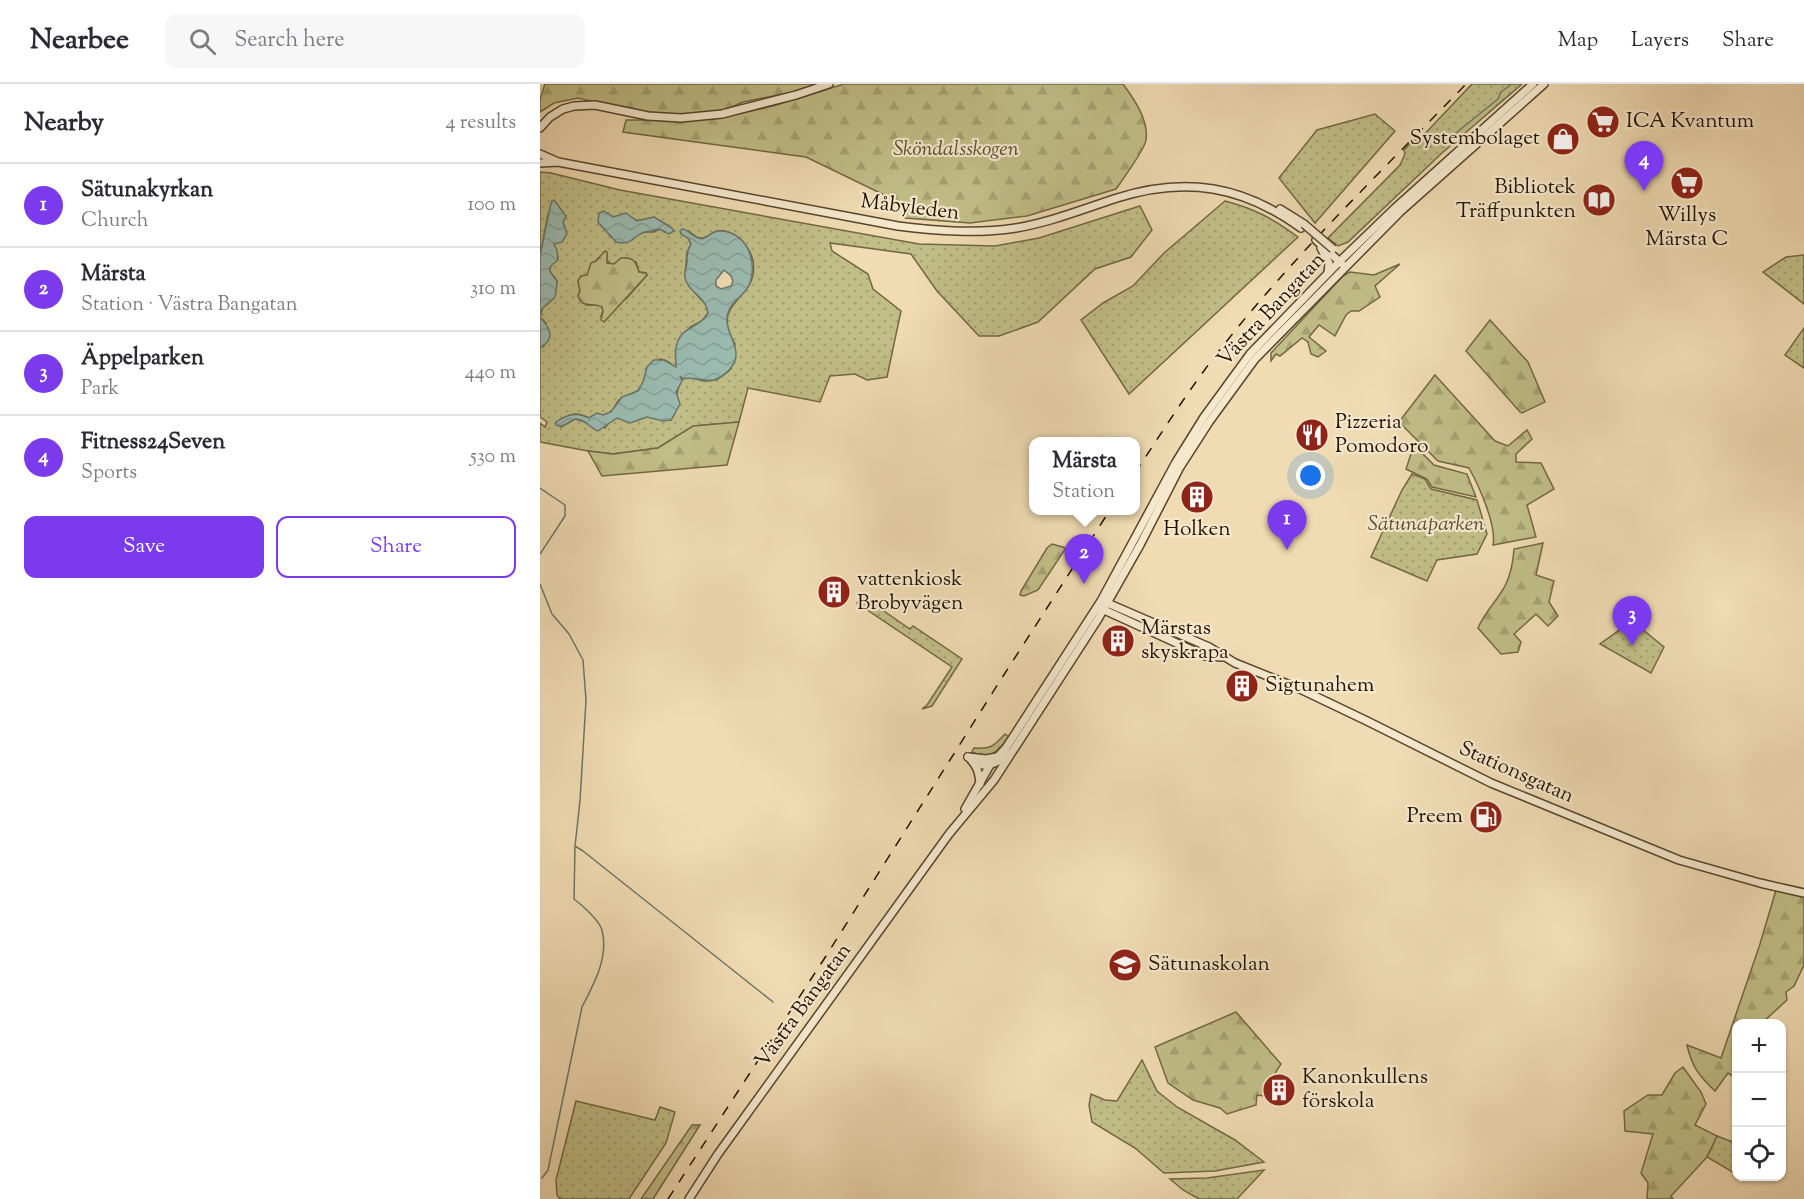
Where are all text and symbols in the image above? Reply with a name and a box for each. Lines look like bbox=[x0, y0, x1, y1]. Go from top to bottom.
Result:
search box bbox=[165, 14, 585, 68]
text: Nearbee bbox=[30, 21, 129, 61]
icon: search bbox=[186, 25, 219, 58]
text: Search here bbox=[234, 25, 345, 57]
text: Map bbox=[1558, 26, 1598, 56]
text: Layers bbox=[1631, 26, 1689, 56]
text: Share bbox=[1722, 26, 1774, 56]
supermarket icon: ICA Kvantum bbox=[1585, 104, 1621, 140]
text: Nearby bbox=[24, 105, 104, 142]
place label: ICA Kvantum bbox=[1626, 107, 1754, 137]
text: 4 results bbox=[445, 109, 516, 138]
shop icon: Systembolaget bbox=[1545, 121, 1581, 157]
place label: Systembolaget bbox=[1410, 124, 1540, 154]
park label: Sköndalsskogen bbox=[893, 135, 1019, 165]
pin: 4 bbox=[1624, 141, 1664, 191]
supermarket icon: Willys Märsta C bbox=[1669, 165, 1705, 201]
place label: Bibliotek Träffpunkten bbox=[1456, 173, 1577, 227]
text: Sätunakyrkan bbox=[81, 175, 213, 207]
library icon: Bibliotek Träffpunkten bbox=[1581, 182, 1617, 218]
street label: Måbyleden bbox=[859, 187, 961, 229]
text: 1 bbox=[40, 191, 47, 220]
text: 100 m bbox=[467, 191, 516, 220]
place label: Willys Märsta C bbox=[1645, 201, 1729, 255]
text: Church bbox=[81, 207, 148, 236]
street label: Västra Bangatan bbox=[1211, 246, 1333, 374]
text: Märsta bbox=[81, 259, 146, 291]
text: 2 bbox=[39, 275, 48, 304]
text: 310 m bbox=[470, 275, 516, 304]
text: Station · Västra Bangatan bbox=[81, 291, 297, 320]
text: Äppelparken bbox=[81, 343, 204, 375]
text: 3 bbox=[39, 359, 48, 388]
text: 440 m bbox=[465, 359, 516, 388]
text: Park bbox=[81, 375, 119, 404]
place label: Pizzeria Pomodoro bbox=[1335, 408, 1429, 462]
restaurant icon: Pizzeria Pomodoro bbox=[1294, 417, 1330, 453]
text: Fitness24Seven bbox=[81, 427, 225, 459]
popup bbox=[1029, 437, 1140, 515]
text: 4 bbox=[38, 443, 49, 472]
text: 530 m bbox=[470, 443, 516, 472]
text: Märsta bbox=[1052, 446, 1117, 478]
text: Sports bbox=[81, 459, 137, 488]
your location bbox=[1296, 461, 1325, 490]
text: Station bbox=[1052, 478, 1115, 507]
building icon: Holken bbox=[1179, 479, 1215, 515]
pin: 1 bbox=[1268, 500, 1306, 550]
park label: Sätunaparken bbox=[1368, 510, 1484, 540]
place label: Holken bbox=[1163, 515, 1231, 545]
button: Save bbox=[24, 516, 264, 578]
button: Share bbox=[276, 516, 516, 578]
pin: 2 bbox=[1064, 534, 1104, 584]
place label: vattenkiosk Brobyvägen bbox=[857, 565, 963, 619]
building icon: vattenkiosk Brobyvägen bbox=[816, 574, 852, 610]
pin: 3 bbox=[1612, 596, 1652, 646]
place label: Märstas skyskrapa bbox=[1141, 614, 1229, 668]
building icon: Märstas skyskrapa bbox=[1100, 623, 1136, 659]
building icon: Sigtunahem bbox=[1224, 668, 1260, 704]
place label: Sigtunahem bbox=[1265, 671, 1374, 701]
street label: Stationsgatan bbox=[1454, 734, 1578, 812]
fuel station icon: Preem bbox=[1468, 799, 1504, 835]
place label: Preem bbox=[1407, 802, 1463, 832]
street label: Västra Bangatan bbox=[749, 938, 859, 1074]
school or university icon: Sätunaskolan bbox=[1107, 947, 1143, 983]
place label: Sätunaskolan bbox=[1148, 950, 1270, 980]
map controls bbox=[1732, 1019, 1786, 1181]
button: + bbox=[1732, 1019, 1786, 1073]
place label: Kanonkullens förskola bbox=[1302, 1063, 1428, 1117]
building icon: Kanonkullens förskola bbox=[1261, 1072, 1297, 1108]
button: − bbox=[1732, 1073, 1786, 1127]
button: locate bbox=[1732, 1127, 1786, 1181]

